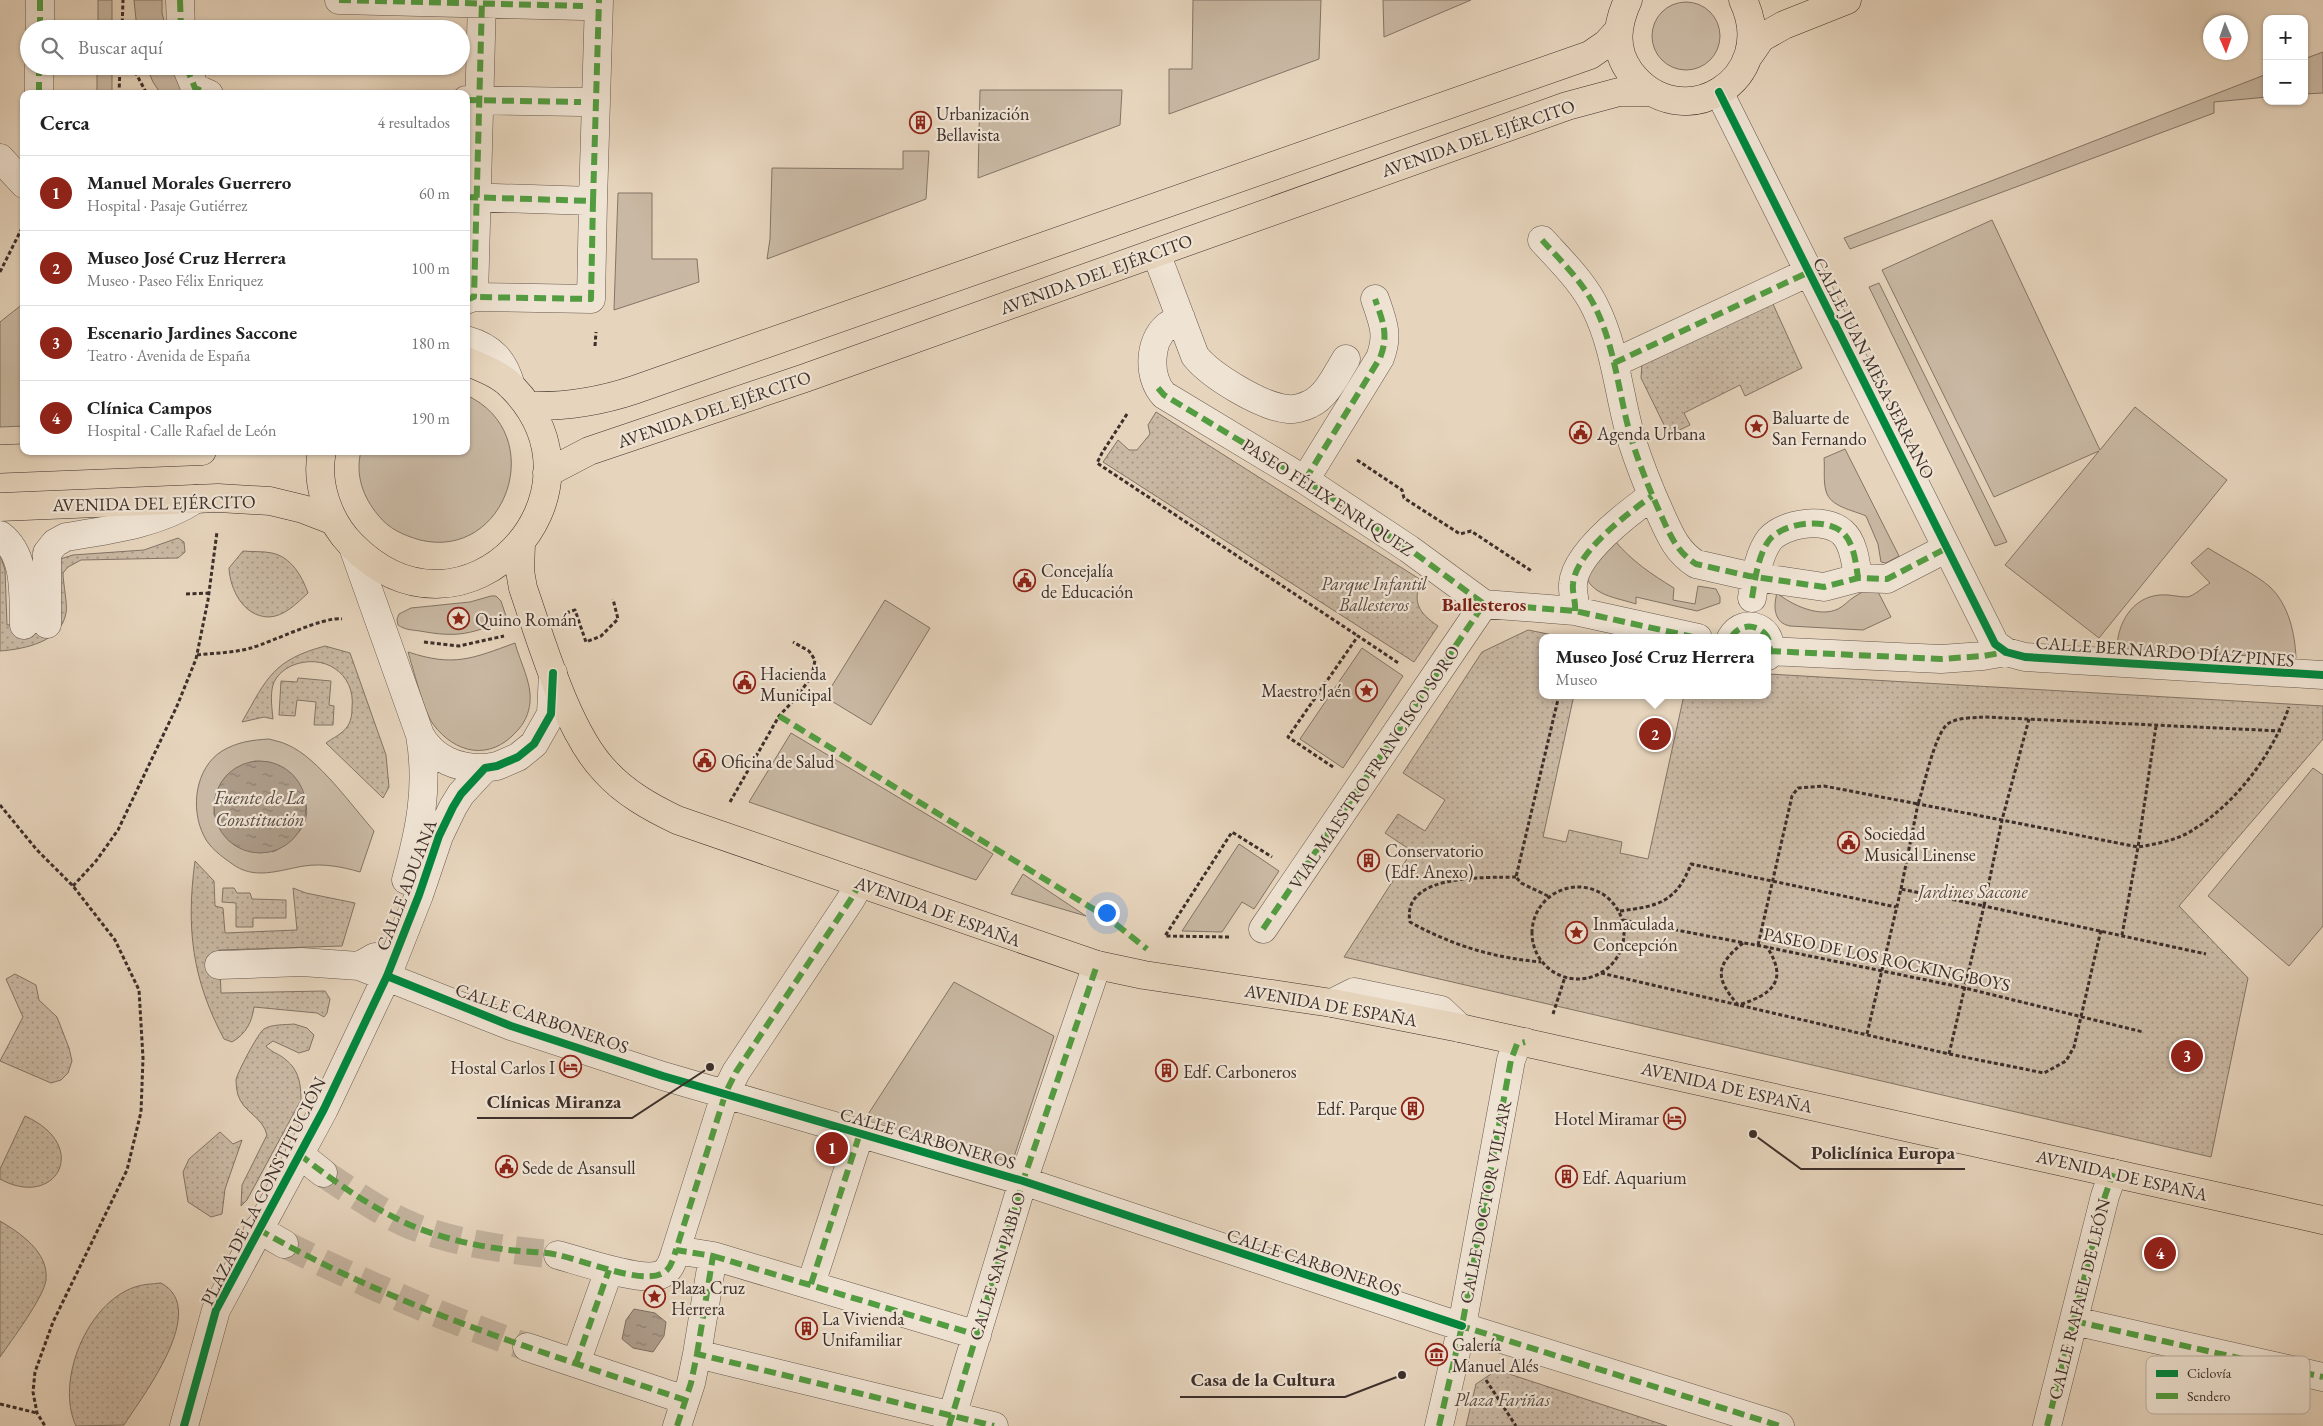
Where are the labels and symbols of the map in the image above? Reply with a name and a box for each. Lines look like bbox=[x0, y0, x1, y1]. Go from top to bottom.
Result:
north arrow bbox=[2203, 15, 2248, 60]
street label: AVENIDA DEL EJÉRCITO bbox=[1377, 94, 1578, 182]
place label: Urbanización Bellavista bbox=[936, 102, 1030, 146]
building icon: Urbanización Bellavista bbox=[908, 111, 932, 135]
street label: AVENIDA DEL EJÉRCITO bbox=[996, 228, 1195, 320]
street label: CALLE JUAN MESA SERRANO bbox=[1808, 253, 1940, 483]
street label: AVENIDA DEL EJÉRCITO bbox=[613, 365, 814, 453]
place label: Baluarte de San Fernando bbox=[1772, 406, 1867, 450]
place icon: Baluarte de San Fernando bbox=[1744, 415, 1768, 439]
public building icon: Agenda Urbana bbox=[1569, 421, 1593, 445]
place label: Agenda Urbana bbox=[1596, 422, 1707, 445]
street label: PASEO FÉLIX ENRIQUEZ bbox=[1238, 433, 1418, 561]
street label: AVENIDA DEL EJÉRCITO bbox=[51, 490, 256, 516]
place label: Concejalía de Educación bbox=[1041, 559, 1134, 603]
public building icon: Concejalía de Educación bbox=[1013, 568, 1037, 592]
park label: Parque Infantil Ballesteros bbox=[1321, 572, 1428, 616]
district label: Ballesteros bbox=[1442, 592, 1526, 617]
place icon: Quino Román bbox=[447, 607, 471, 631]
place label: Quino Román bbox=[475, 608, 578, 631]
street label: CALLE BERNARDO DÍAZ PINES bbox=[2035, 630, 2295, 672]
street label: VIAL MAESTRO FRANCISCO SORO bbox=[1283, 640, 1465, 894]
place label: Hacienda Municipal bbox=[760, 662, 832, 706]
public building icon: Hacienda Municipal bbox=[732, 671, 756, 695]
place icon: Maestro Jaén bbox=[1355, 678, 1379, 702]
place label: Maestro Jaén bbox=[1261, 679, 1351, 702]
pin: 2 bbox=[1639, 715, 1671, 753]
public building icon: Oficina de Salud bbox=[693, 749, 717, 773]
place label: Oficina de Salud bbox=[721, 750, 835, 773]
water label: Fuente de La Constitución bbox=[213, 785, 306, 832]
street label: CALLE ADUANA bbox=[370, 816, 442, 954]
place label: Sociedad Musical Linense bbox=[1864, 822, 1976, 866]
public building icon: Sociedad Musical Linense bbox=[1836, 831, 1860, 855]
place label: Conservatorio (Edf. Anexo) bbox=[1385, 839, 1484, 883]
building icon: Conservatorio (Edf. Anexo) bbox=[1357, 848, 1381, 872]
street label: AVENIDA DE ESPAÑA bbox=[851, 870, 1025, 952]
park label: Jardines Saccone bbox=[1914, 880, 2029, 903]
your location bbox=[1094, 900, 1120, 926]
place label: Inmaculada Concepción bbox=[1593, 912, 1678, 956]
place icon: Inmaculada Concepción bbox=[1565, 921, 1589, 945]
street label: PASEO DE LOS ROCKING BOYS bbox=[1762, 922, 2012, 996]
street label: CALLE CARBONEROS bbox=[452, 978, 632, 1058]
street label: AVENIDA DE ESPAÑA bbox=[1242, 978, 1420, 1032]
pin: 3 bbox=[2171, 1037, 2203, 1075]
hotel icon: Hostal Carlos I bbox=[559, 1055, 583, 1079]
place label: Hostal Carlos I bbox=[450, 1056, 555, 1079]
street label: AVENIDA DE ESPAÑA bbox=[1638, 1056, 1815, 1118]
building icon: Edf. Carboneros bbox=[1155, 1059, 1179, 1083]
place label: Edf. Carboneros bbox=[1183, 1060, 1297, 1083]
street label: PLAZA DE LA CONSTITUCIÓN bbox=[195, 1072, 331, 1309]
callout: Clínicas Miranza bbox=[477, 1084, 632, 1118]
text: Clínicas Miranza bbox=[487, 1089, 622, 1114]
building icon: Edf. Parque bbox=[1401, 1096, 1425, 1120]
place label: Edf. Parque bbox=[1317, 1097, 1397, 1120]
street label: CALLE DOCTOR VILLAR bbox=[1454, 1098, 1516, 1306]
street label: CALLE CARBONEROS bbox=[837, 1102, 1019, 1174]
hotel icon: Hotel Miramar bbox=[1663, 1106, 1687, 1130]
place label: Hotel Miramar bbox=[1554, 1107, 1659, 1130]
pin: 1 bbox=[816, 1129, 848, 1167]
callout: Policlínica Europa bbox=[1801, 1135, 1965, 1169]
text: Policlínica Europa bbox=[1811, 1140, 1956, 1165]
street label: AVENIDA DE ESPAÑA bbox=[2033, 1144, 2210, 1206]
public building icon: Sede de Asansull bbox=[494, 1155, 518, 1179]
place label: Sede de Asansull bbox=[522, 1156, 636, 1179]
building icon: Edf. Aquarium bbox=[1554, 1165, 1578, 1189]
place label: Edf. Aquarium bbox=[1582, 1166, 1687, 1189]
street label: CALLE SAN PABLO bbox=[963, 1189, 1031, 1343]
street label: CALLE RAFAEL DE LEÓN bbox=[2043, 1195, 2115, 1402]
street label: CALLE CARBONEROS bbox=[1224, 1223, 1404, 1301]
pin: 4 bbox=[2144, 1234, 2176, 1272]
place label: Plaza Cruz Herrera bbox=[671, 1276, 745, 1320]
place icon: Plaza Cruz Herrera bbox=[643, 1285, 667, 1309]
place label: La Vivienda Unifamiliar bbox=[822, 1307, 905, 1351]
building icon: La Vivienda Unifamiliar bbox=[794, 1316, 818, 1340]
place label: Galería Manuel Alés bbox=[1452, 1333, 1539, 1377]
museum icon: Galería Manuel Alés bbox=[1424, 1342, 1448, 1366]
legend bbox=[2146, 1356, 2310, 1414]
callout: Casa de la Cultura bbox=[1180, 1363, 1345, 1397]
text: Ciclovía bbox=[2187, 1364, 2232, 1382]
text: Casa de la Cultura bbox=[1191, 1367, 1336, 1392]
text: Sendero bbox=[2187, 1387, 2231, 1405]
park label: Plaza Fariñas bbox=[1454, 1388, 1551, 1411]

